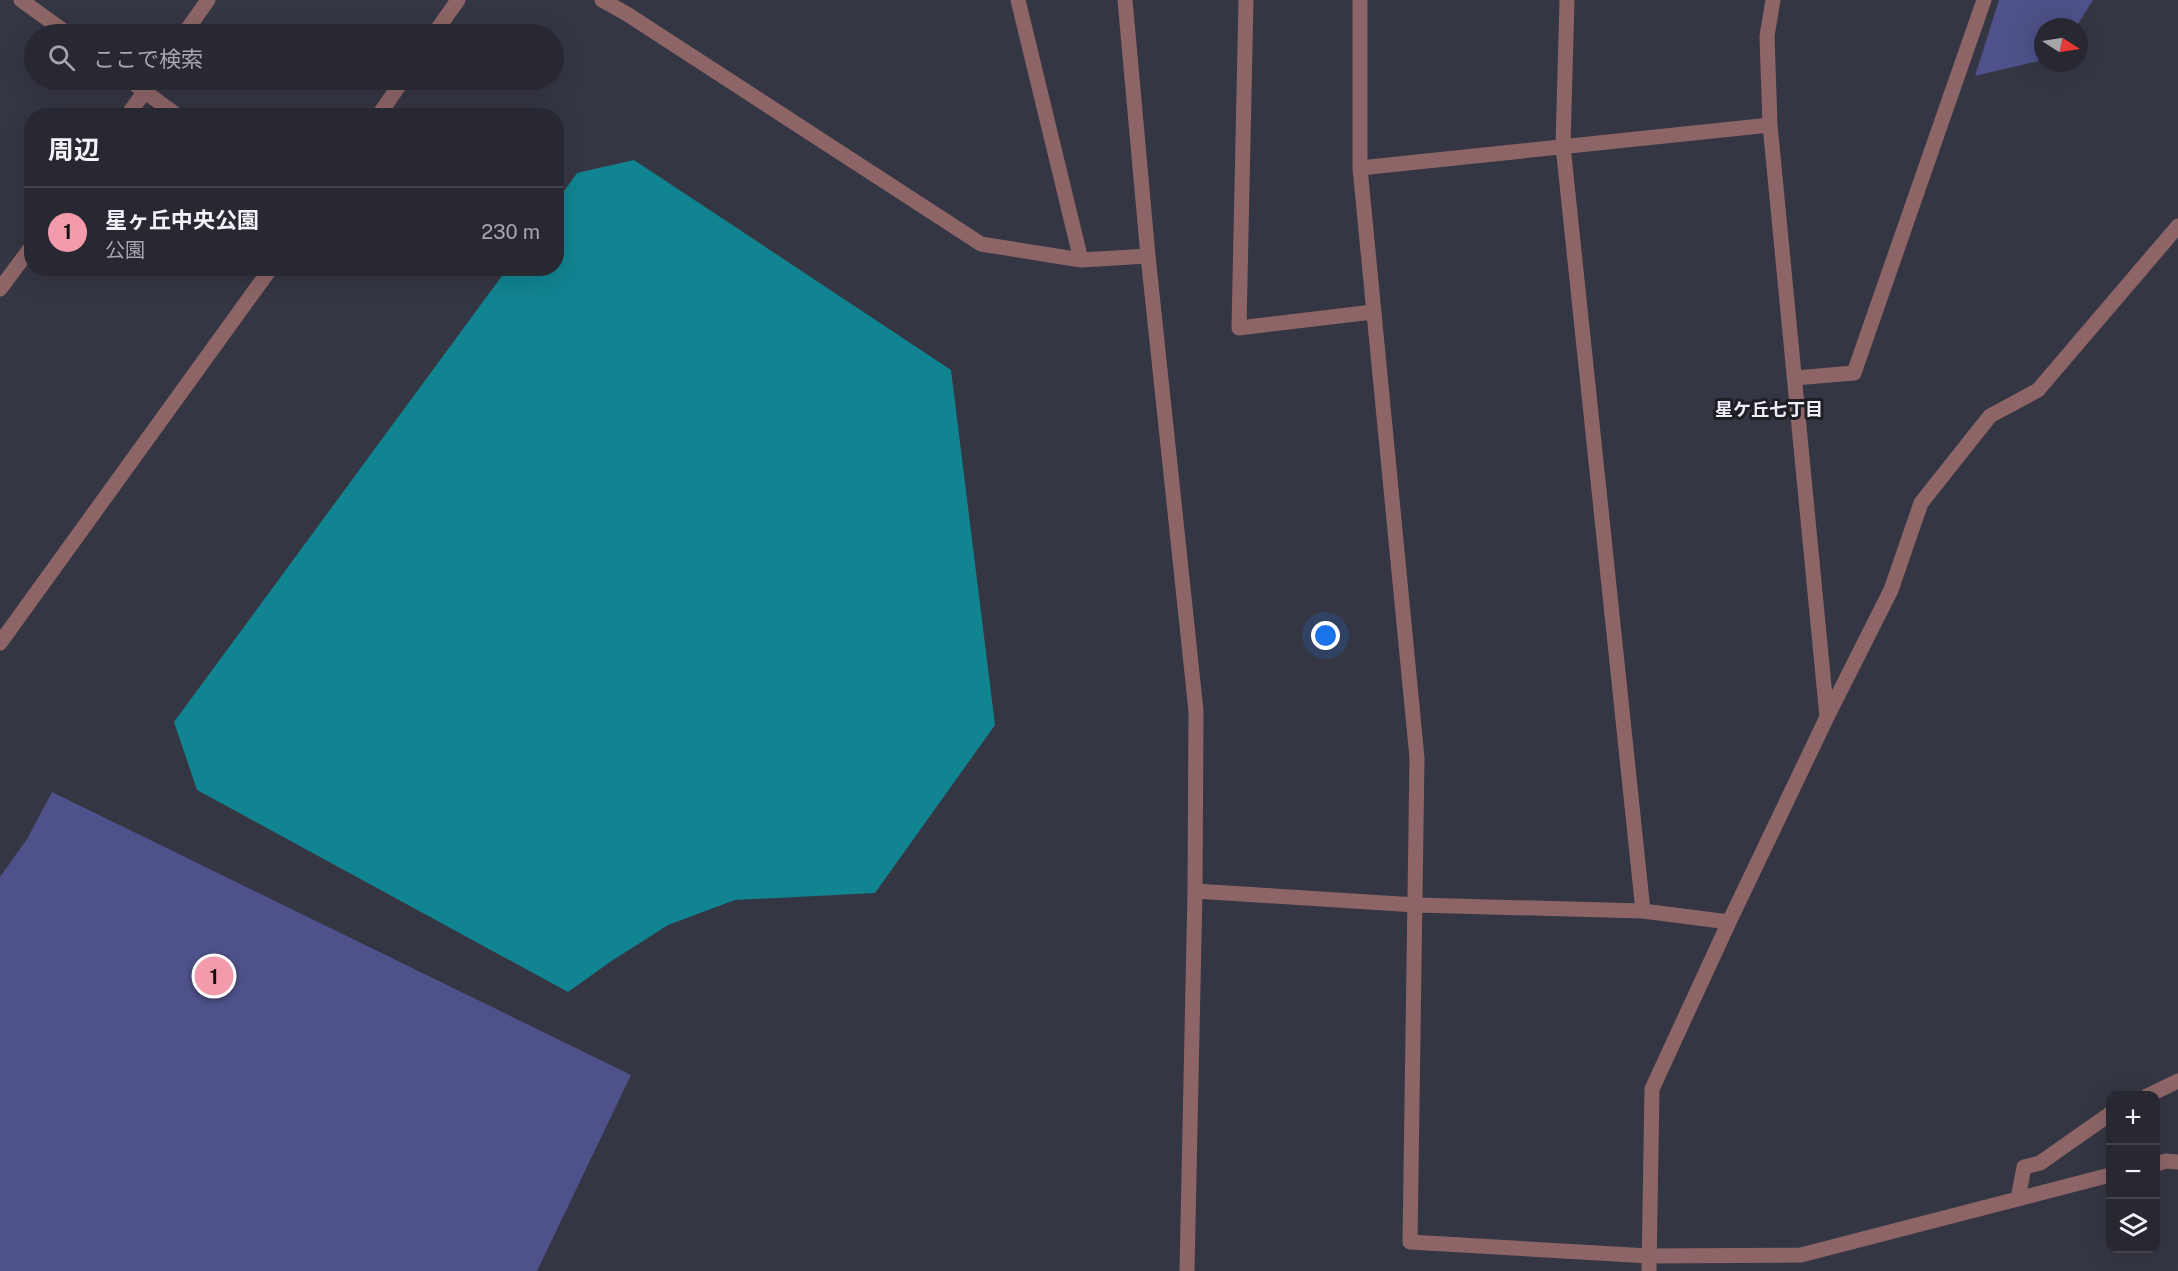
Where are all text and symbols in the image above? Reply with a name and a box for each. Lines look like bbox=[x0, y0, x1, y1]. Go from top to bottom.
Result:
north arrow bbox=[2034, 18, 2088, 72]
search box bbox=[24, 24, 564, 90]
icon: search bbox=[45, 41, 78, 74]
text: ここで検索 bbox=[93, 46, 203, 72]
text: 周辺 bbox=[48, 134, 100, 165]
text: 星ヶ丘中央公園 bbox=[105, 207, 259, 233]
text: 1 bbox=[63, 220, 72, 244]
text: 230 m bbox=[481, 220, 540, 244]
text: 公園 bbox=[105, 238, 145, 262]
district label: 星ケ丘七丁目 bbox=[1715, 399, 1823, 420]
your location bbox=[1311, 621, 1340, 650]
pin: 1 bbox=[194, 954, 234, 998]
map controls bbox=[2106, 1091, 2160, 1253]
button: + bbox=[2106, 1091, 2160, 1145]
button: − bbox=[2106, 1145, 2160, 1199]
button: layers bbox=[2106, 1199, 2160, 1253]

